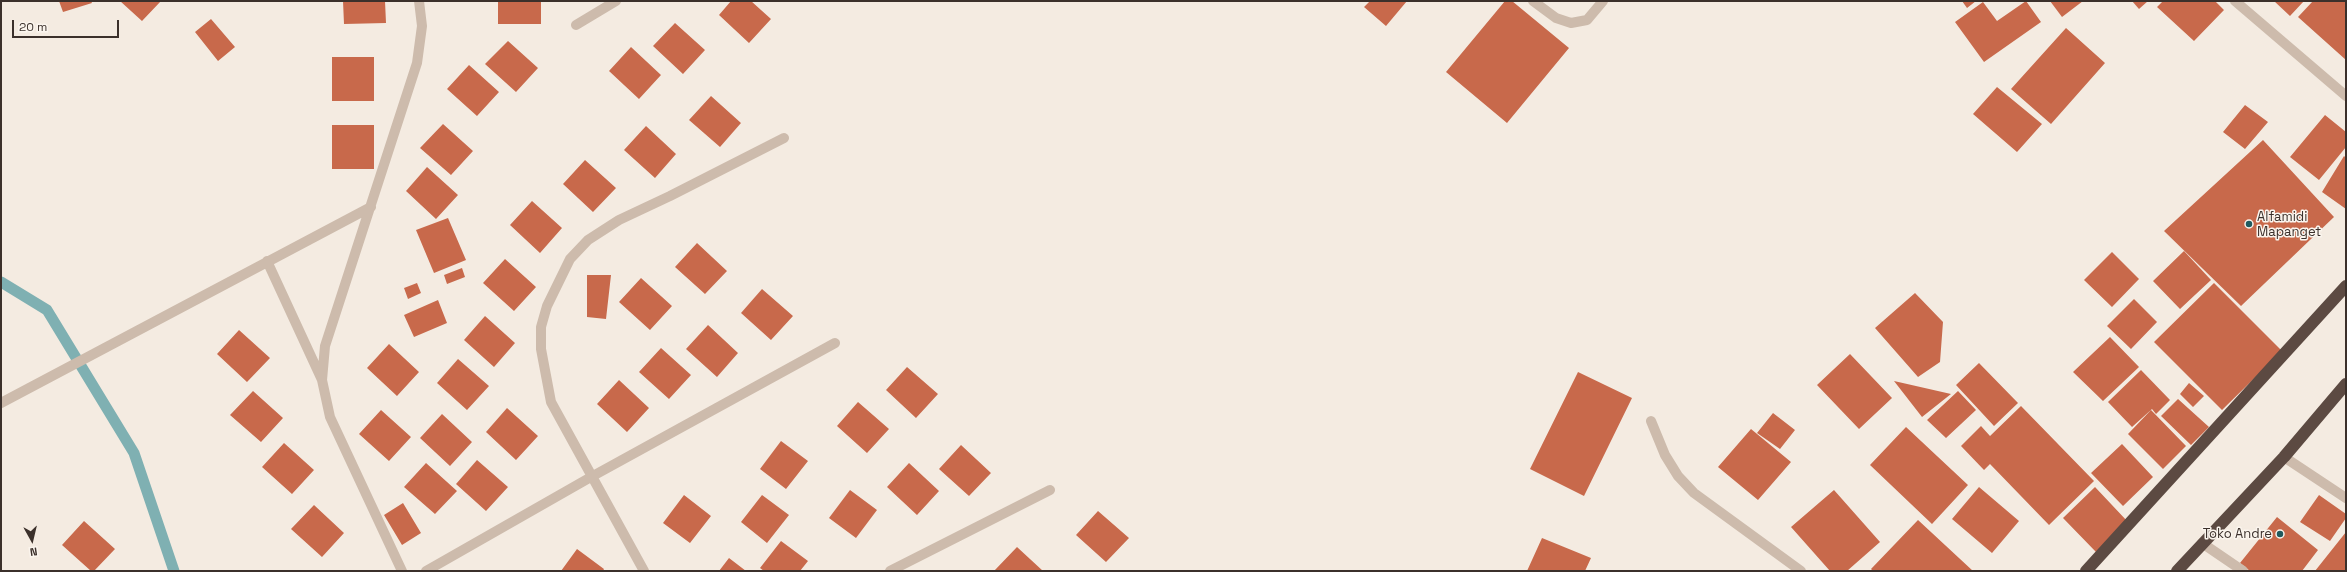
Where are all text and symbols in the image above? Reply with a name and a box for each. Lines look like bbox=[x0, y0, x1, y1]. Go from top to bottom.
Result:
scale bar bbox=[14, 12, 121, 38]
text: 20 m bbox=[19, 19, 47, 35]
place label: Alfamidi Mapanget bbox=[2257, 209, 2321, 240]
marker: Alfamidi Mapanget bbox=[2244, 219, 2254, 229]
north arrow bbox=[12, 520, 52, 560]
place label: Toko Andre bbox=[2203, 526, 2272, 542]
marker: Toko Andre bbox=[2275, 529, 2285, 539]
text: N bbox=[29, 544, 38, 559]

